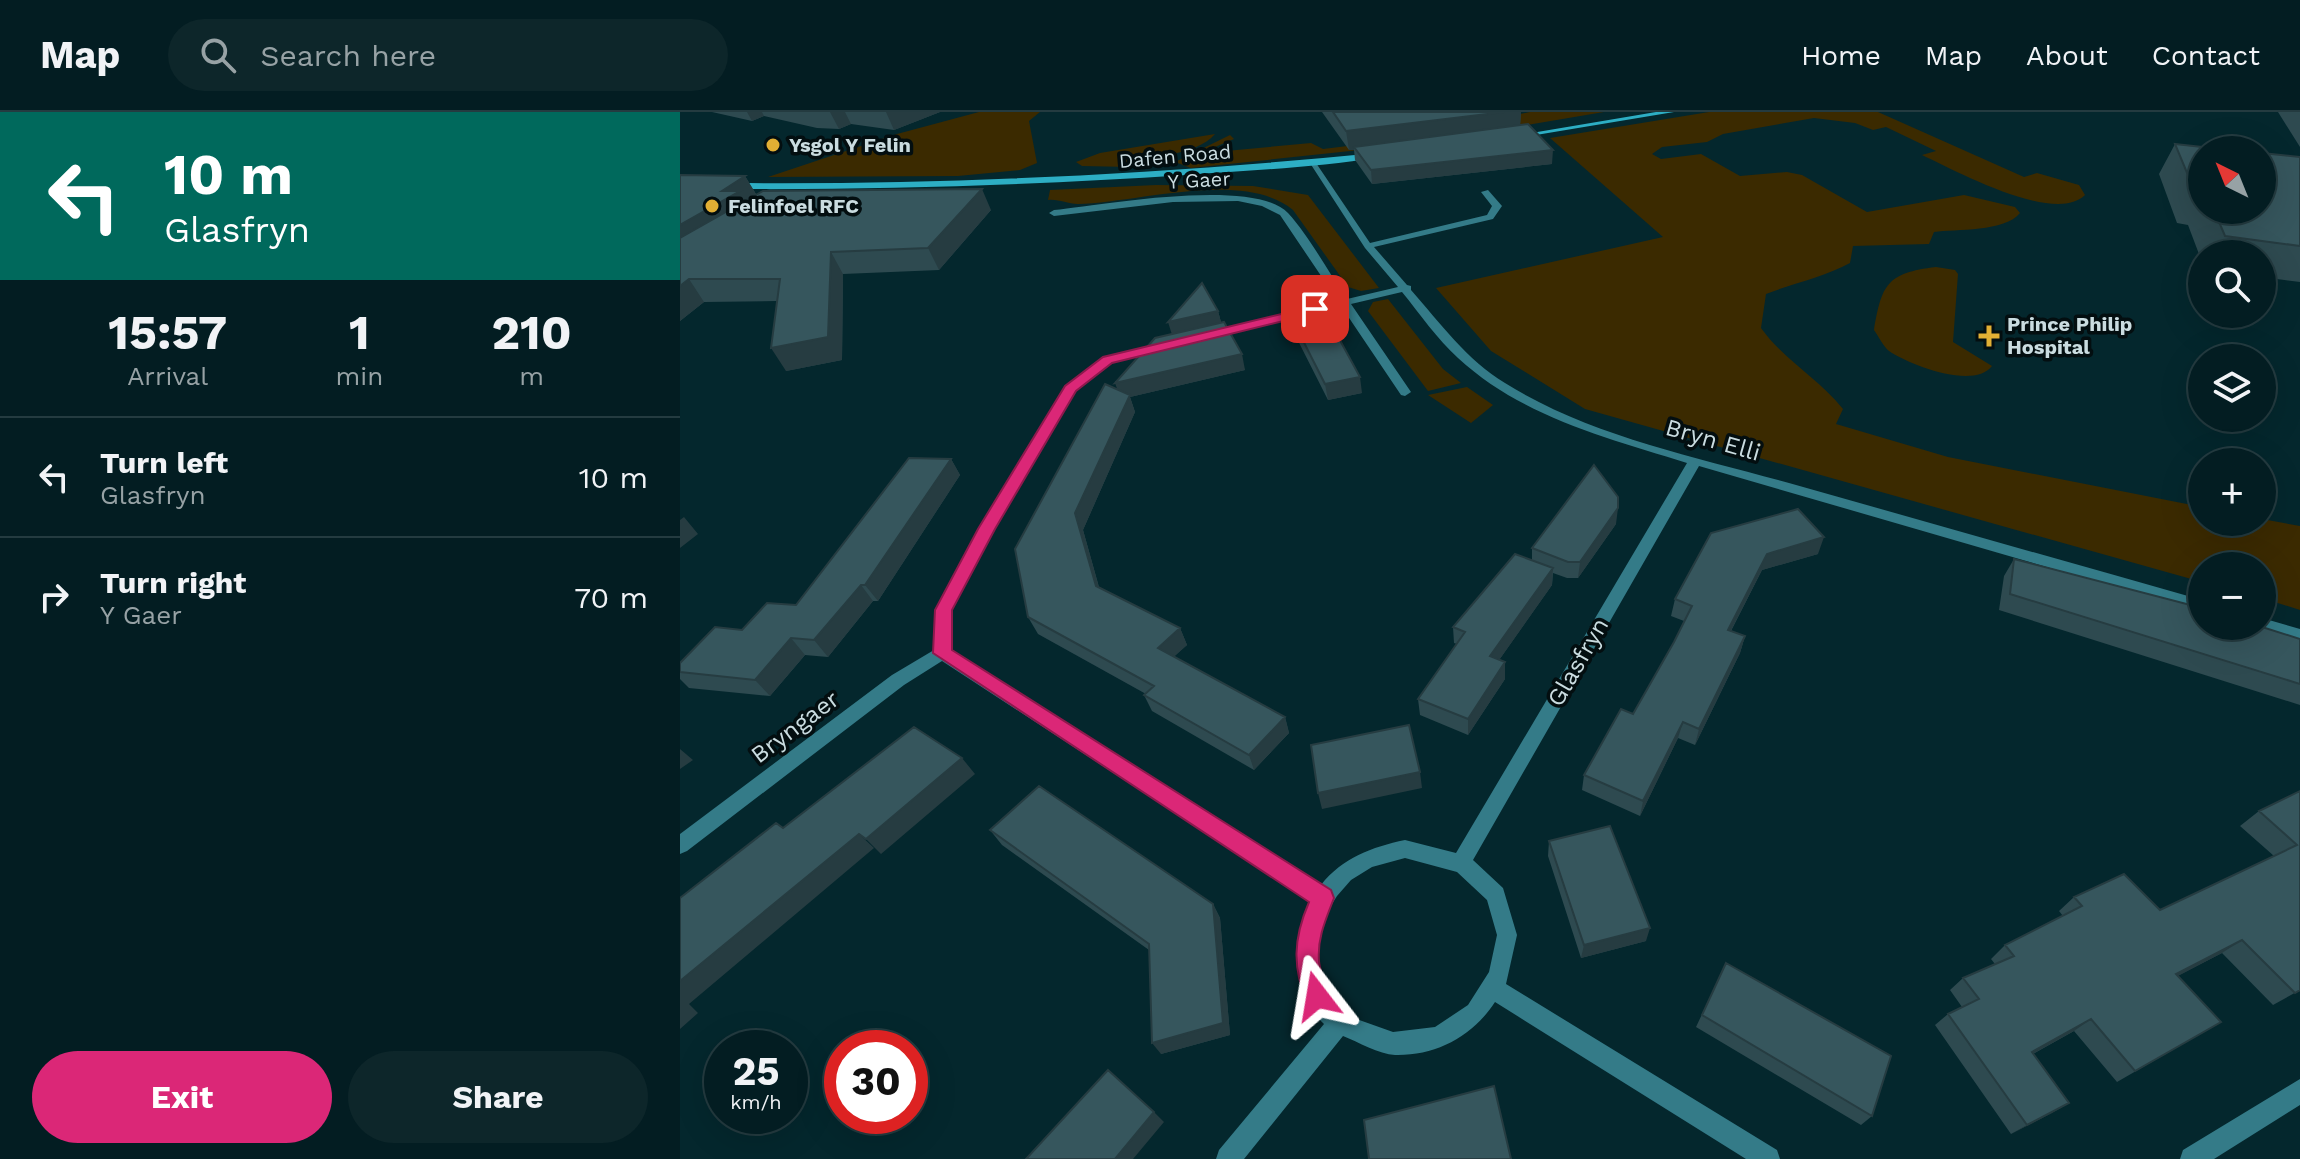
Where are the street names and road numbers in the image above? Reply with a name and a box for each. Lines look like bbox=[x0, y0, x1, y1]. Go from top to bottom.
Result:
street label: Dafen Road bbox=[1118, 139, 1232, 173]
street label: Y Gaer bbox=[1167, 166, 1231, 194]
street label: Bryn Elli bbox=[1662, 413, 1764, 467]
street label: Glasfryn bbox=[1542, 613, 1614, 711]
street label: Bryngaer bbox=[746, 685, 845, 769]

